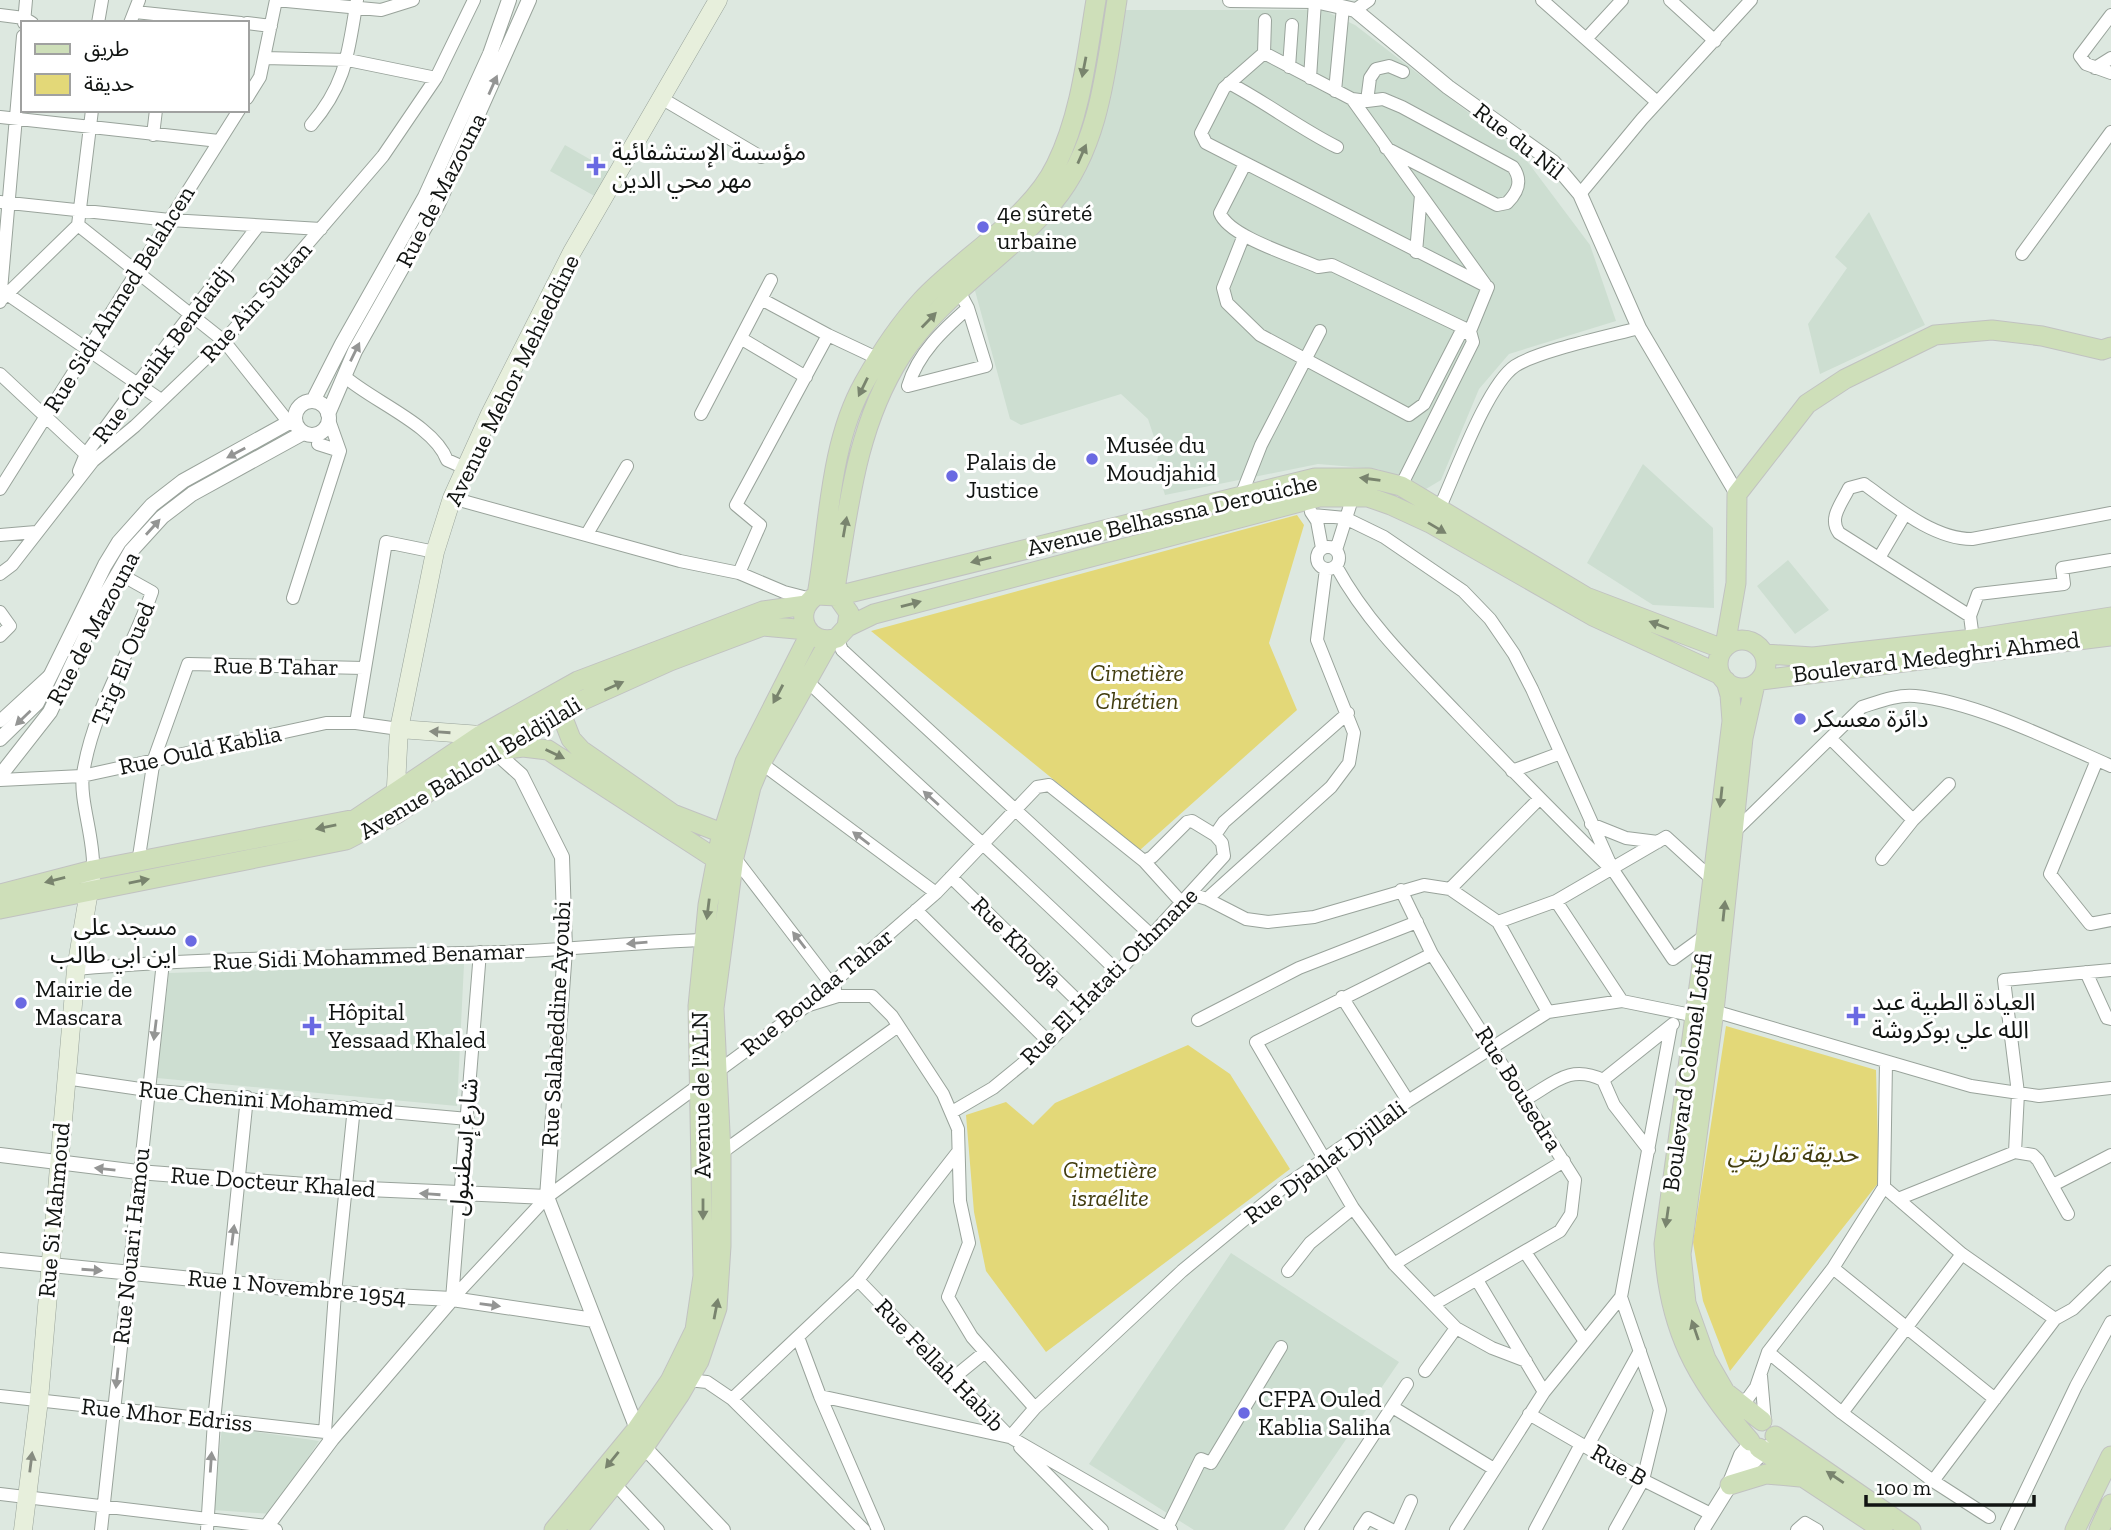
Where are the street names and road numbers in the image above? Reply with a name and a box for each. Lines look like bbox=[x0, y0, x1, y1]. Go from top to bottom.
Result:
street label: Rue du Nil bbox=[1468, 96, 1571, 185]
street label: Rue de Mazouna bbox=[389, 107, 492, 272]
street label: Rue Sidi Ahmed Belahcen bbox=[37, 180, 200, 418]
street label: Rue Ain Sultan bbox=[194, 235, 318, 368]
street label: Avenue Mehor Mehieddine bbox=[438, 250, 585, 510]
street label: Rue Cheihk Bendaidj bbox=[86, 261, 237, 449]
street label: Avenue Belhassna Derouiche bbox=[1024, 467, 1320, 562]
street label: Rue de Mazouna bbox=[40, 546, 145, 709]
street label: Trig El Oued bbox=[85, 598, 161, 730]
street label: Boulevard Medeghri Ahmed bbox=[1791, 625, 2081, 688]
street label: Rue B Tahar bbox=[213, 650, 339, 681]
street label: Avenue Bahloul Beldjilali bbox=[353, 690, 586, 845]
street label: Rue Ould Kablia bbox=[116, 718, 284, 781]
street label: Rue El Hatati Othmane bbox=[1014, 881, 1203, 1070]
street label: Rue Khodja bbox=[966, 890, 1069, 994]
street label: Rue Salaheddine Ayoubi bbox=[535, 900, 576, 1148]
street label: Rue Boudaa Tahar bbox=[735, 921, 899, 1062]
street label: Rue Sidi Mohammed Benamar bbox=[212, 936, 526, 975]
street label: Boulevard Colonel Lotfi bbox=[1655, 950, 1718, 1193]
street label: Avenue de l'ALN bbox=[685, 1011, 716, 1179]
street label: Rue Bousedra bbox=[1470, 1021, 1570, 1157]
street label: Rue Chenini Mohammed bbox=[138, 1074, 395, 1125]
street label: شارع إسطنبول bbox=[443, 1077, 487, 1217]
street label: Rue Djahlat Djillali bbox=[1238, 1093, 1411, 1230]
street label: Rue Si Mahmoud bbox=[31, 1121, 76, 1299]
street label: Rue Nouari Hamou bbox=[106, 1146, 155, 1346]
street label: Rue Docteur Khaled bbox=[170, 1160, 376, 1203]
street label: Rue 1 Novembre 1954 bbox=[186, 1262, 408, 1311]
street label: Rue Fellah Habib bbox=[869, 1292, 1011, 1437]
street label: Rue Mhor Edriss bbox=[80, 1391, 254, 1438]
street label: Rue B bbox=[1586, 1437, 1652, 1492]

